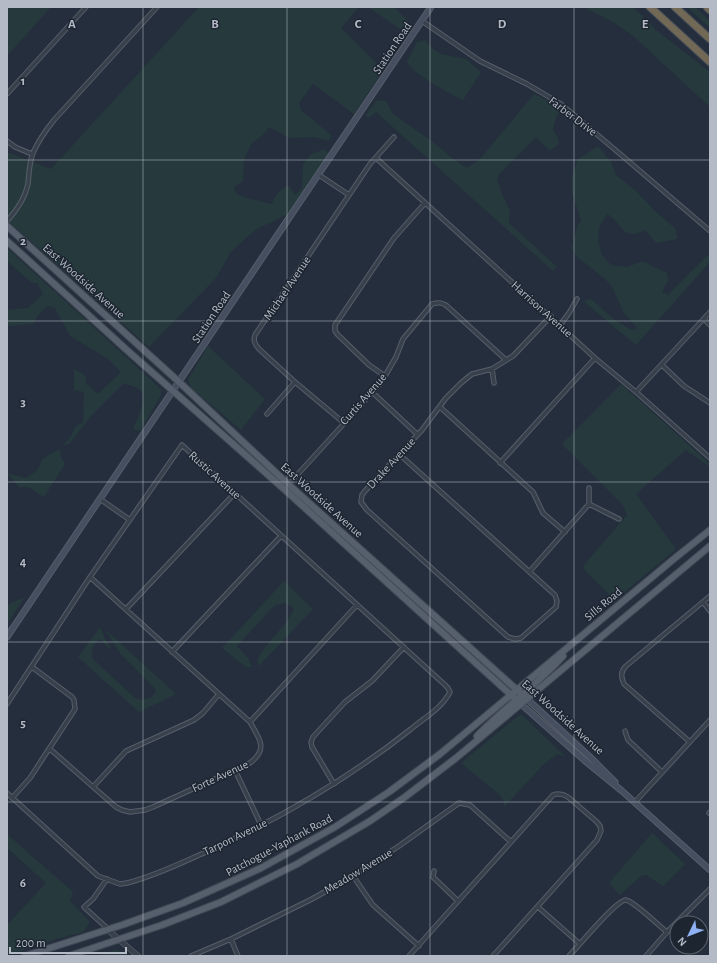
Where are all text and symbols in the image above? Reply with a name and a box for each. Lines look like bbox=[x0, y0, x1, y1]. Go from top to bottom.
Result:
text: A bbox=[68, 18, 76, 31]
text: B bbox=[211, 18, 219, 31]
text: C bbox=[355, 18, 362, 31]
text: D bbox=[498, 18, 507, 31]
text: E bbox=[642, 18, 649, 31]
street label: Station Road bbox=[370, 20, 414, 76]
text: 1 bbox=[21, 75, 25, 88]
street label: Farber Drive bbox=[547, 94, 599, 138]
text: 2 bbox=[20, 235, 26, 248]
street label: East Woodside Avenue bbox=[41, 241, 127, 321]
street label: Michael Avenue bbox=[261, 254, 313, 322]
street label: Harrison Avenue bbox=[509, 279, 575, 339]
street label: Station Road bbox=[189, 289, 233, 345]
street label: Curtis Avenue bbox=[337, 371, 389, 427]
text: 3 bbox=[20, 396, 26, 409]
street label: Drake Avenue bbox=[365, 435, 417, 491]
street label: Rustic Avenue bbox=[187, 449, 243, 501]
street label: East Woodside Avenue bbox=[279, 460, 365, 540]
text: 4 bbox=[20, 556, 27, 569]
street label: Sills Road bbox=[582, 585, 624, 623]
street label: East Woodside Avenue bbox=[520, 677, 606, 757]
text: 5 bbox=[20, 717, 26, 730]
street label: Forte Avenue bbox=[190, 758, 250, 794]
street label: Patchogue-Yaphank Road bbox=[224, 812, 334, 878]
street label: Tarpon Avenue bbox=[201, 816, 269, 858]
street label: Meadow Avenue bbox=[322, 846, 394, 896]
text: 6 bbox=[20, 877, 26, 890]
north arrow bbox=[669, 915, 709, 955]
scale bar bbox=[10, 929, 126, 955]
text: N bbox=[675, 935, 689, 948]
text: 200 m bbox=[16, 937, 46, 949]

